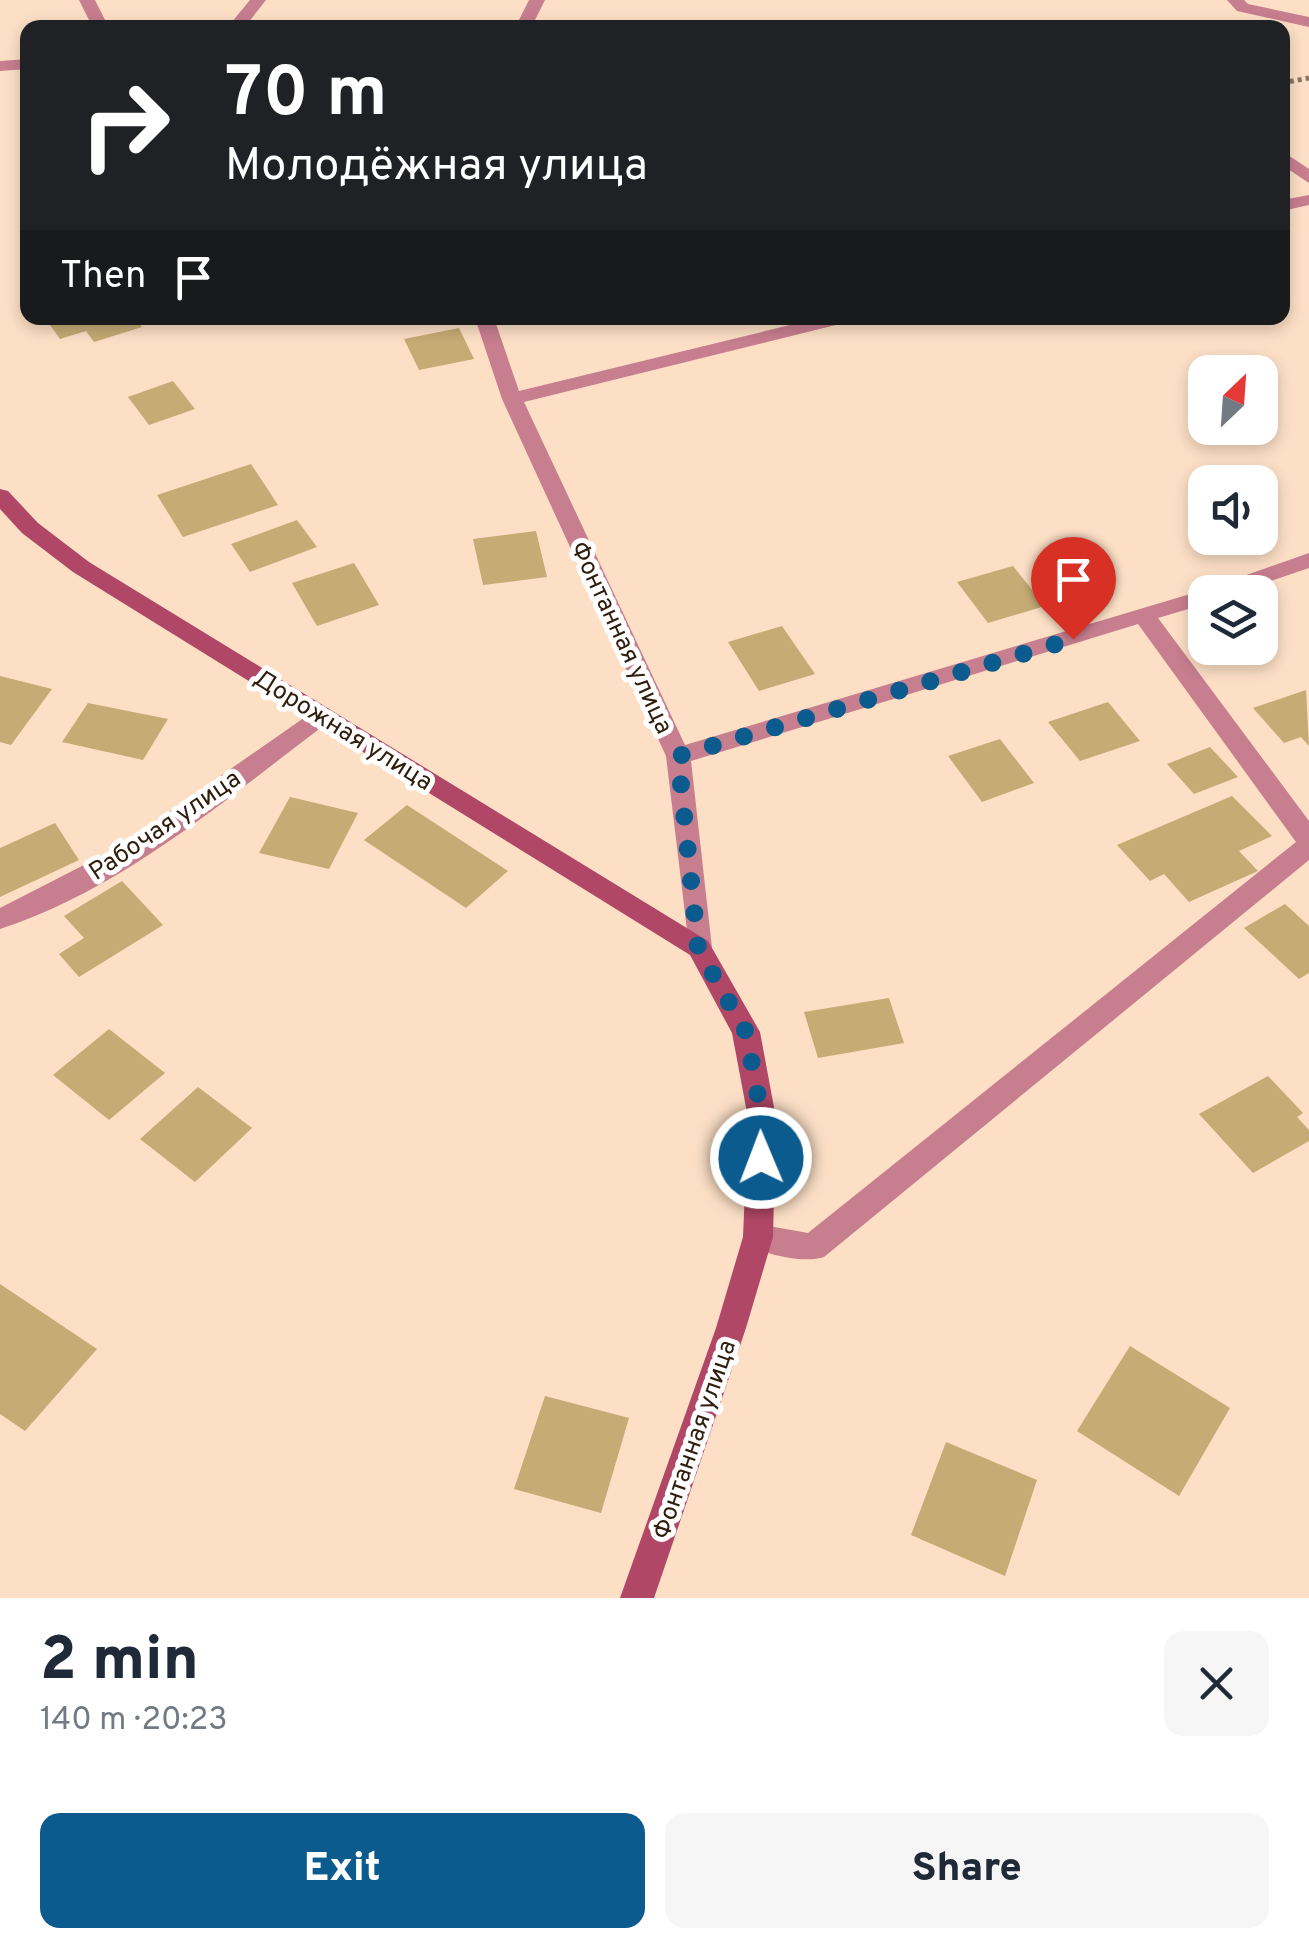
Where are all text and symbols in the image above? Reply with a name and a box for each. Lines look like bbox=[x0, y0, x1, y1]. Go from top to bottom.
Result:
text: 70 m bbox=[225, 52, 388, 141]
icon: right bbox=[60, 60, 190, 190]
text: Молодёжная улица bbox=[225, 139, 648, 196]
icon: arrive bbox=[166, 250, 221, 305]
text: Then bbox=[60, 253, 146, 302]
north arrow bbox=[1188, 355, 1278, 445]
map controls bbox=[1188, 355, 1278, 665]
button: sound bbox=[1188, 465, 1278, 555]
street label: Фонтанная улица bbox=[562, 537, 679, 740]
pin bbox=[1031, 537, 1116, 640]
icon: arrive bbox=[1046, 552, 1101, 607]
button: layers bbox=[1188, 575, 1278, 665]
street label: Дорожная улица bbox=[247, 664, 438, 799]
street label: Рабочая улица bbox=[84, 764, 248, 889]
position arrow bbox=[709, 1106, 813, 1210]
street label: Фонтанная улица bbox=[647, 1336, 745, 1544]
text: 2 min bbox=[40, 1625, 199, 1701]
button: close bbox=[1164, 1631, 1269, 1736]
text: 140 m · 20:23 bbox=[40, 1701, 228, 1741]
button: Exit bbox=[40, 1813, 645, 1928]
button: Share bbox=[665, 1813, 1269, 1928]

